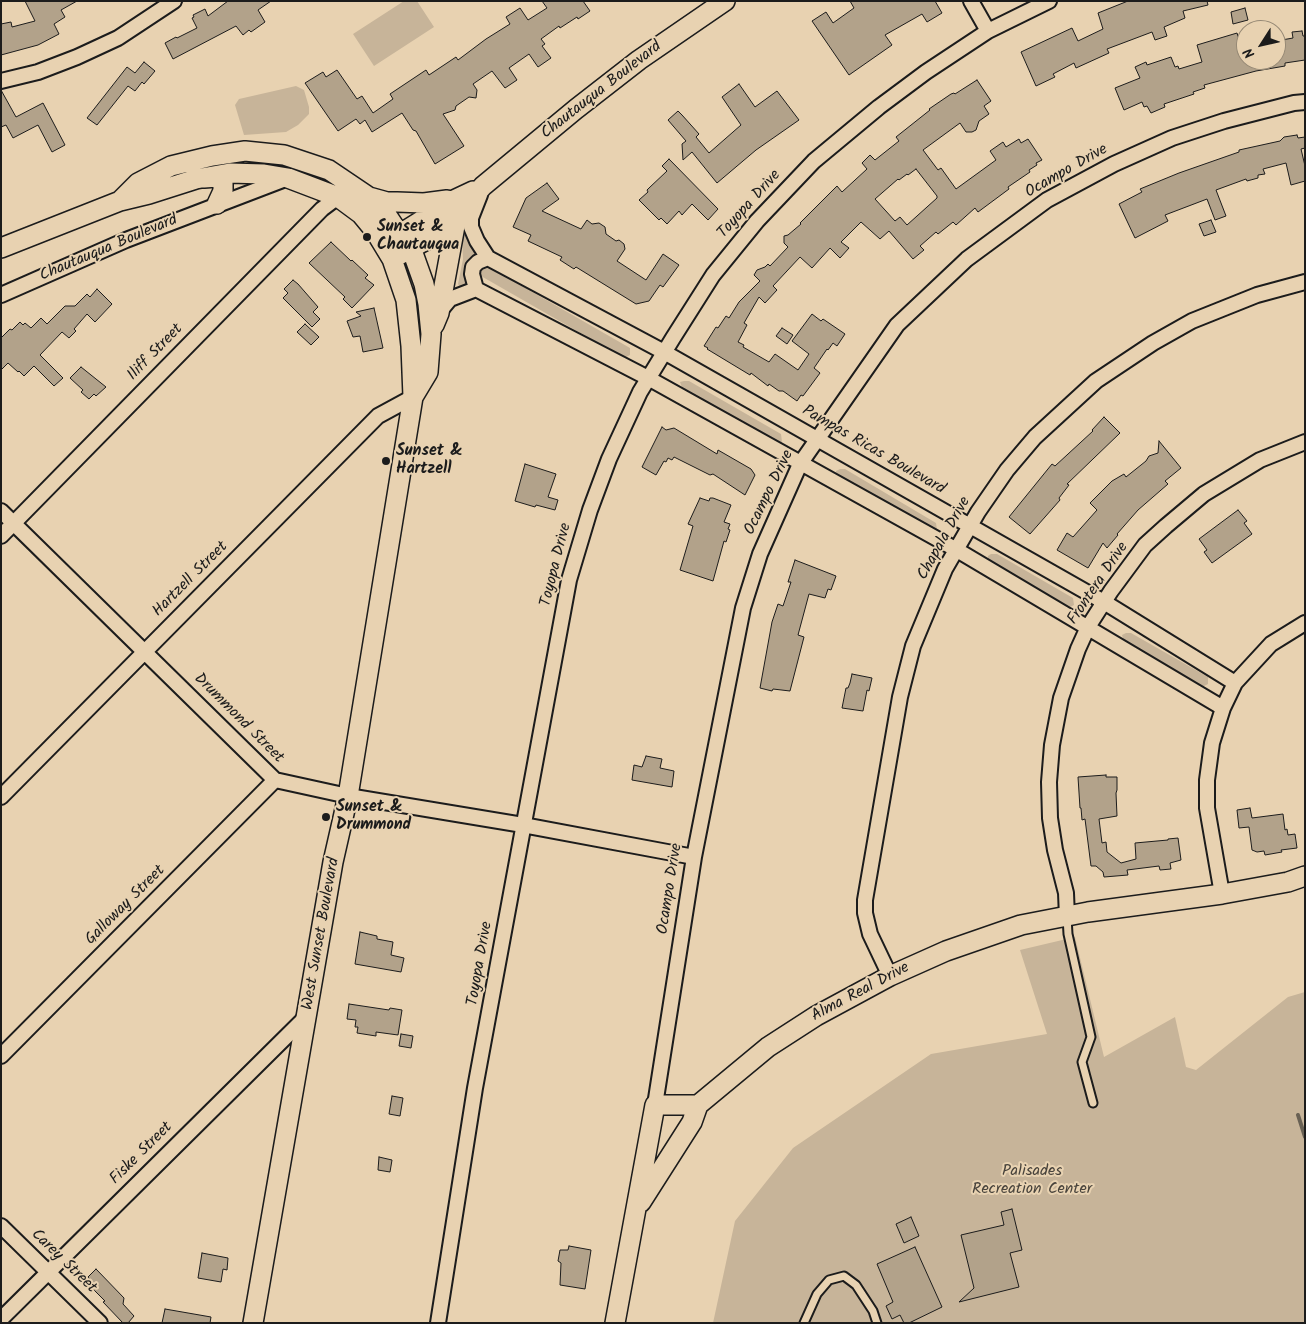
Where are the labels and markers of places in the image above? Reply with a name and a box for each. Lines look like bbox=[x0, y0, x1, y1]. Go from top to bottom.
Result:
place label: Sunset & Chautauqua bbox=[377, 218, 459, 256]
marker: Sunset & Chautauqua bbox=[361, 231, 373, 243]
place label: Sunset & Hartzell bbox=[396, 442, 463, 480]
marker: Sunset & Hartzell bbox=[380, 455, 392, 467]
place label: Sunset & Drummond bbox=[336, 798, 411, 836]
marker: Sunset & Drummond bbox=[320, 811, 332, 823]

